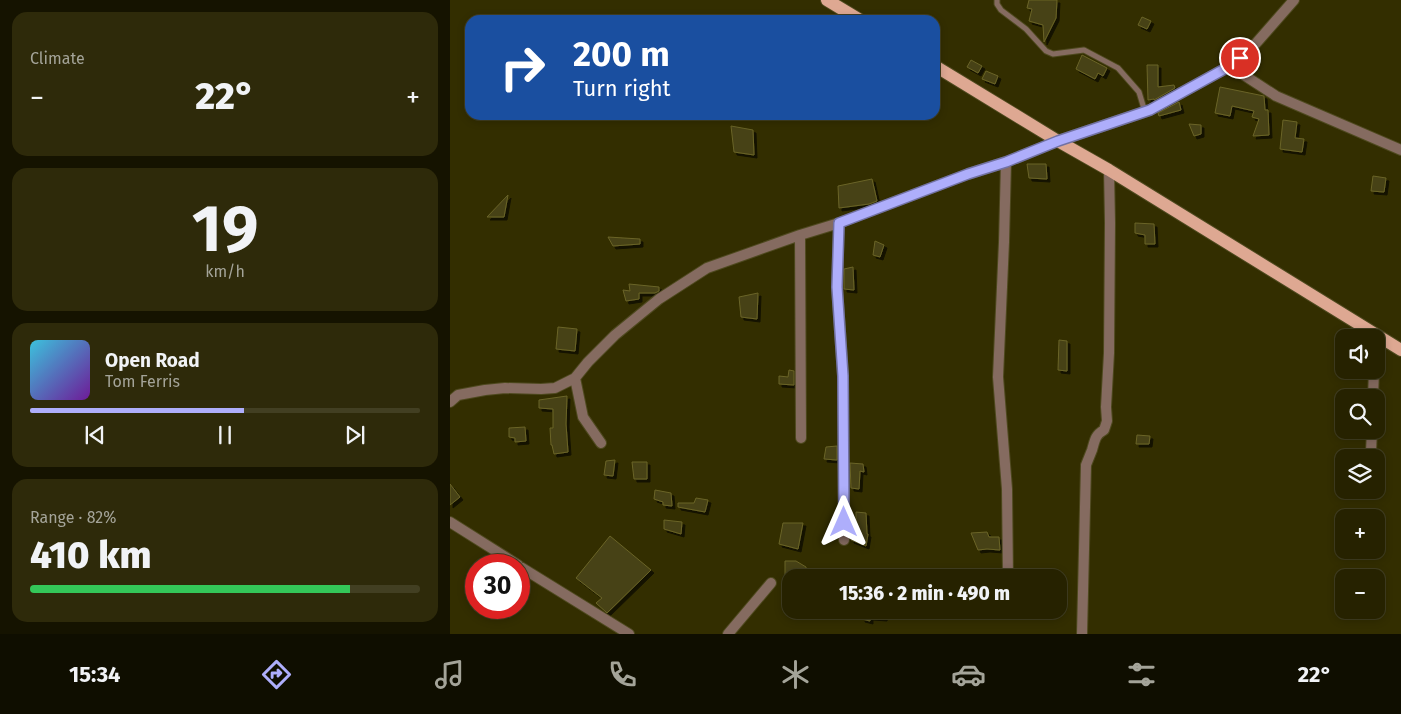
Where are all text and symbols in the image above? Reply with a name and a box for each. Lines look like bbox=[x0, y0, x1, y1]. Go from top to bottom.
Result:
text: 200 m bbox=[573, 33, 670, 75]
icon: right bbox=[490, 35, 555, 100]
pin bbox=[1219, 37, 1261, 79]
icon: arrive bbox=[1226, 44, 1254, 72]
text: Climate bbox=[30, 49, 85, 68]
text: 22° bbox=[195, 73, 255, 119]
text: Turn right bbox=[573, 75, 670, 102]
text: − bbox=[30, 81, 44, 114]
text: + bbox=[406, 81, 420, 114]
text: 19 bbox=[192, 190, 258, 268]
text: km/h bbox=[205, 262, 245, 281]
map controls bbox=[1335, 329, 1385, 619]
button: sound bbox=[1335, 329, 1385, 379]
text: Open Road bbox=[105, 349, 200, 372]
text: Tom Ferris bbox=[105, 372, 180, 391]
button: search bbox=[1335, 389, 1385, 439]
icon: previous bbox=[81, 421, 109, 449]
icon: pause bbox=[211, 421, 239, 449]
icon: next bbox=[341, 421, 369, 449]
button: layers bbox=[1335, 449, 1385, 499]
position arrow bbox=[817, 495, 869, 547]
text: Range · 82% bbox=[30, 508, 117, 527]
button: + bbox=[1335, 509, 1385, 559]
text: 410 km bbox=[30, 532, 152, 578]
speed limit sign: 30 bbox=[465, 554, 530, 619]
button: − bbox=[1335, 569, 1385, 619]
text: 15:36 · 2 min · 490 m bbox=[839, 582, 1010, 605]
icon: directions bbox=[259, 657, 294, 692]
icon: music bbox=[432, 657, 467, 692]
icon: phone bbox=[605, 657, 640, 692]
icon: climate bbox=[778, 657, 813, 692]
icon: car bbox=[951, 657, 986, 692]
icon: filters bbox=[1124, 657, 1159, 692]
text: 15:34 bbox=[69, 661, 121, 688]
text: 22° bbox=[1298, 661, 1332, 688]

